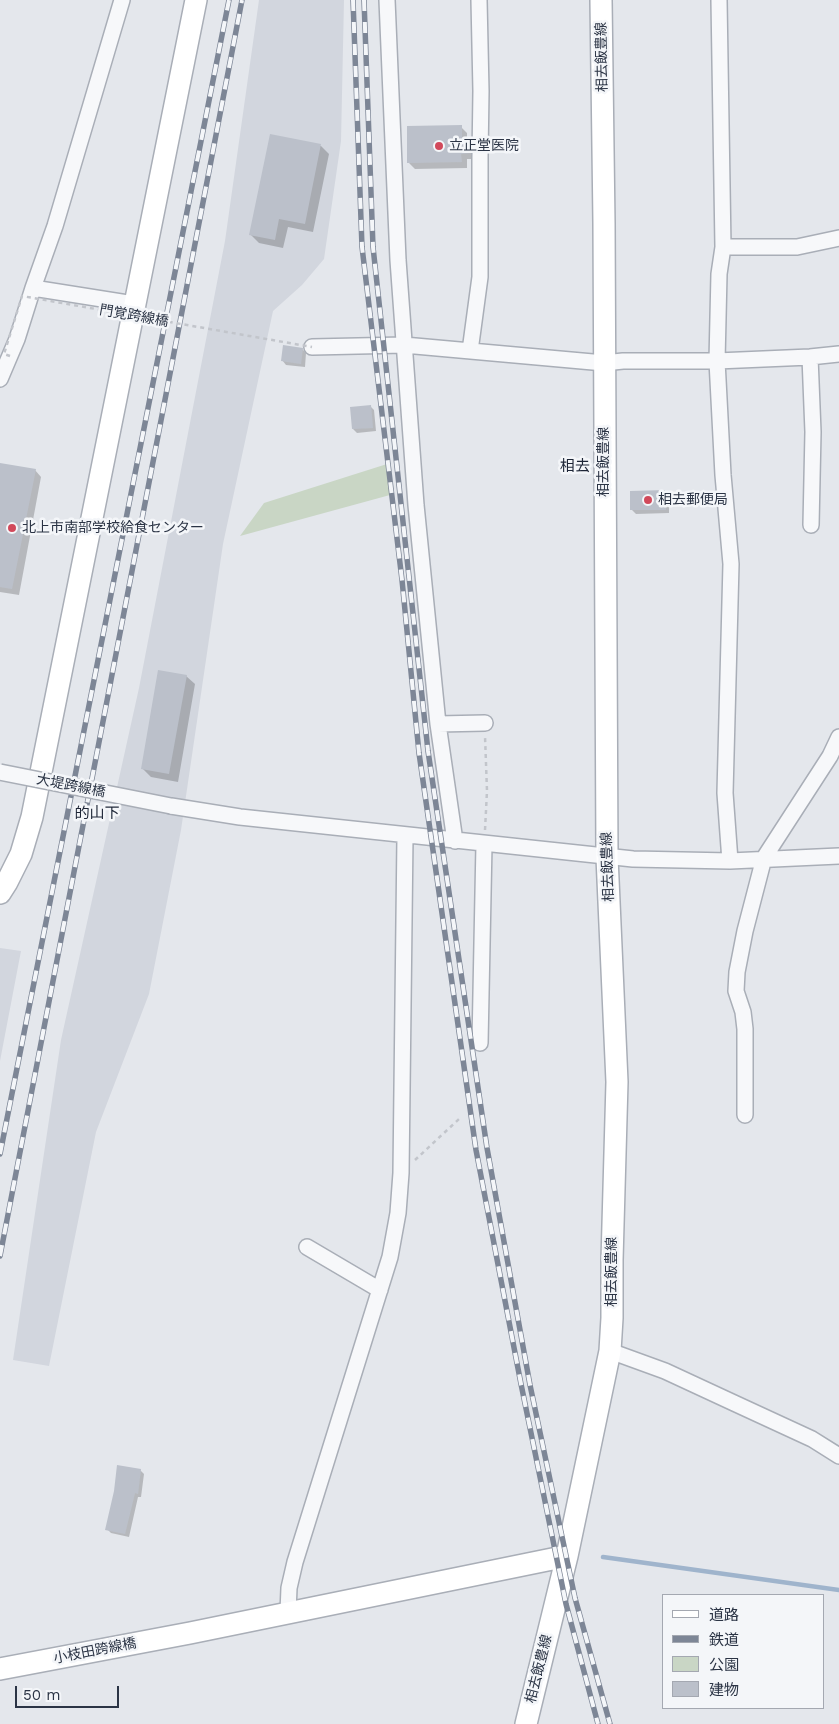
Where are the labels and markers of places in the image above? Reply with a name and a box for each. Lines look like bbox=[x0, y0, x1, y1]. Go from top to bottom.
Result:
place label: 立正堂医院 bbox=[449, 138, 519, 154]
marker: 立正堂医院 bbox=[433, 140, 445, 152]
place label: 相去郵便局 bbox=[658, 492, 728, 508]
marker: 相去郵便局 bbox=[642, 494, 654, 506]
place label: 北上市南部学校給食センター bbox=[22, 520, 204, 536]
marker: 北上市南部学校給食センター bbox=[6, 522, 18, 534]

